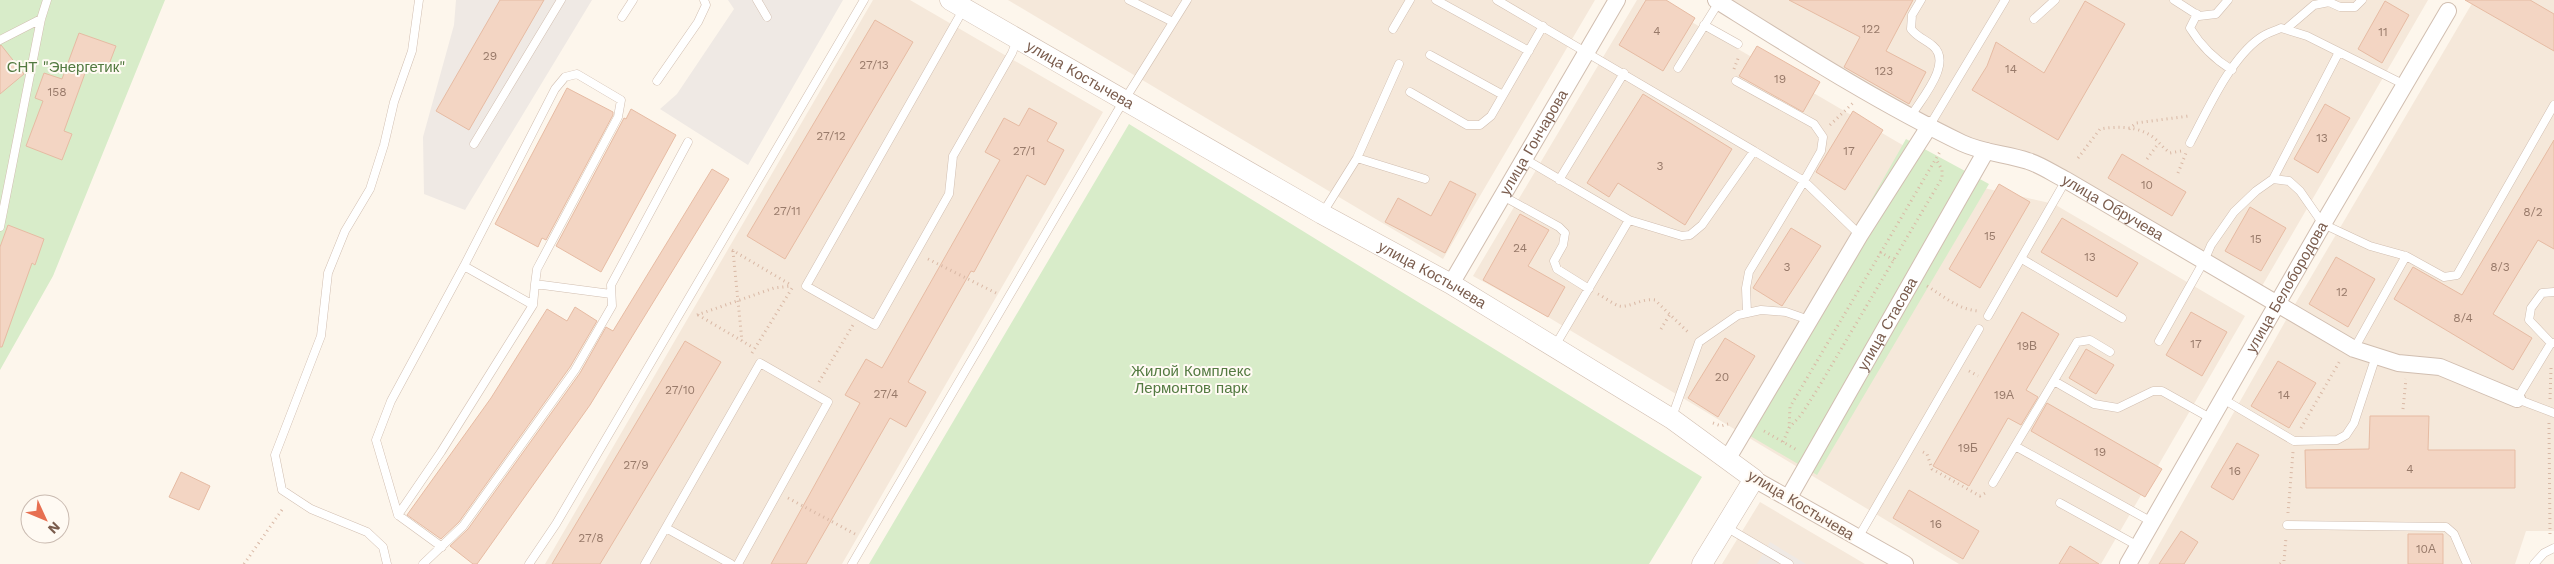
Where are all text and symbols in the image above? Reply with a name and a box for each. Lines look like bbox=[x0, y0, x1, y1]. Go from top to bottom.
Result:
house number: 122 bbox=[1862, 22, 1880, 36]
house number: 4 bbox=[1653, 24, 1661, 38]
house number: 11 bbox=[2378, 25, 2388, 39]
street label: улица Костычева bbox=[1023, 37, 1138, 113]
house number: 29 bbox=[483, 49, 497, 63]
park label: СНТ "Энергетик" bbox=[7, 58, 125, 76]
house number: 27/13 bbox=[859, 58, 889, 72]
house number: 14 bbox=[2005, 62, 2017, 76]
house number: 123 bbox=[1875, 64, 1893, 78]
house number: 19 bbox=[1774, 72, 1786, 86]
house number: 158 bbox=[47, 85, 67, 99]
street label: улица Гончарова bbox=[1496, 86, 1572, 198]
house number: 27/12 bbox=[816, 129, 846, 143]
house number: 13 bbox=[2316, 131, 2328, 145]
house number: 27/1 bbox=[1013, 144, 1035, 158]
house number: 17 bbox=[1843, 144, 1855, 158]
house number: 3 bbox=[1657, 159, 1664, 173]
street label: улица Обручева bbox=[2059, 171, 2167, 245]
house number: 10 bbox=[2141, 178, 2153, 192]
house number: 27/11 bbox=[773, 204, 801, 218]
house number: 8/2 bbox=[2523, 205, 2543, 219]
street label: улица Белобородова bbox=[2242, 218, 2332, 356]
house number: 15 bbox=[1984, 229, 1996, 243]
house number: 15 bbox=[2250, 232, 2262, 246]
street label: улица Костычева bbox=[1375, 237, 1490, 313]
house number: 24 bbox=[1513, 241, 1527, 255]
house number: 13 bbox=[2084, 250, 2096, 264]
house number: 3 bbox=[1784, 260, 1791, 274]
house number: 8/3 bbox=[2490, 260, 2510, 274]
street label: улица Стасова bbox=[1854, 274, 1921, 374]
house number: 12 bbox=[2336, 285, 2348, 299]
house number: 8/4 bbox=[2453, 311, 2473, 325]
house number: 17 bbox=[2190, 337, 2202, 351]
house number: 19В bbox=[2017, 339, 2037, 353]
park label: Жилой Комплекс Лермонтов парк bbox=[1131, 362, 1251, 397]
house number: 20 bbox=[1715, 370, 1729, 384]
house number: 27/10 bbox=[665, 383, 695, 397]
house number: 27/4 bbox=[874, 387, 898, 401]
house number: 19А bbox=[1994, 388, 2014, 402]
house number: 14 bbox=[2278, 388, 2290, 402]
house number: 19Б bbox=[1958, 441, 1978, 455]
house number: 19 bbox=[2094, 445, 2106, 459]
house number: 27/9 bbox=[623, 458, 649, 472]
house number: 4 bbox=[2406, 462, 2414, 476]
house number: 16 bbox=[2229, 464, 2241, 478]
street label: улица Костычева bbox=[1745, 466, 1858, 544]
north arrow bbox=[20, 494, 70, 544]
house number: 16 bbox=[1930, 517, 1942, 531]
text: N bbox=[45, 519, 64, 537]
house number: 27/8 bbox=[578, 531, 604, 545]
house number: 10А bbox=[2416, 542, 2436, 556]

